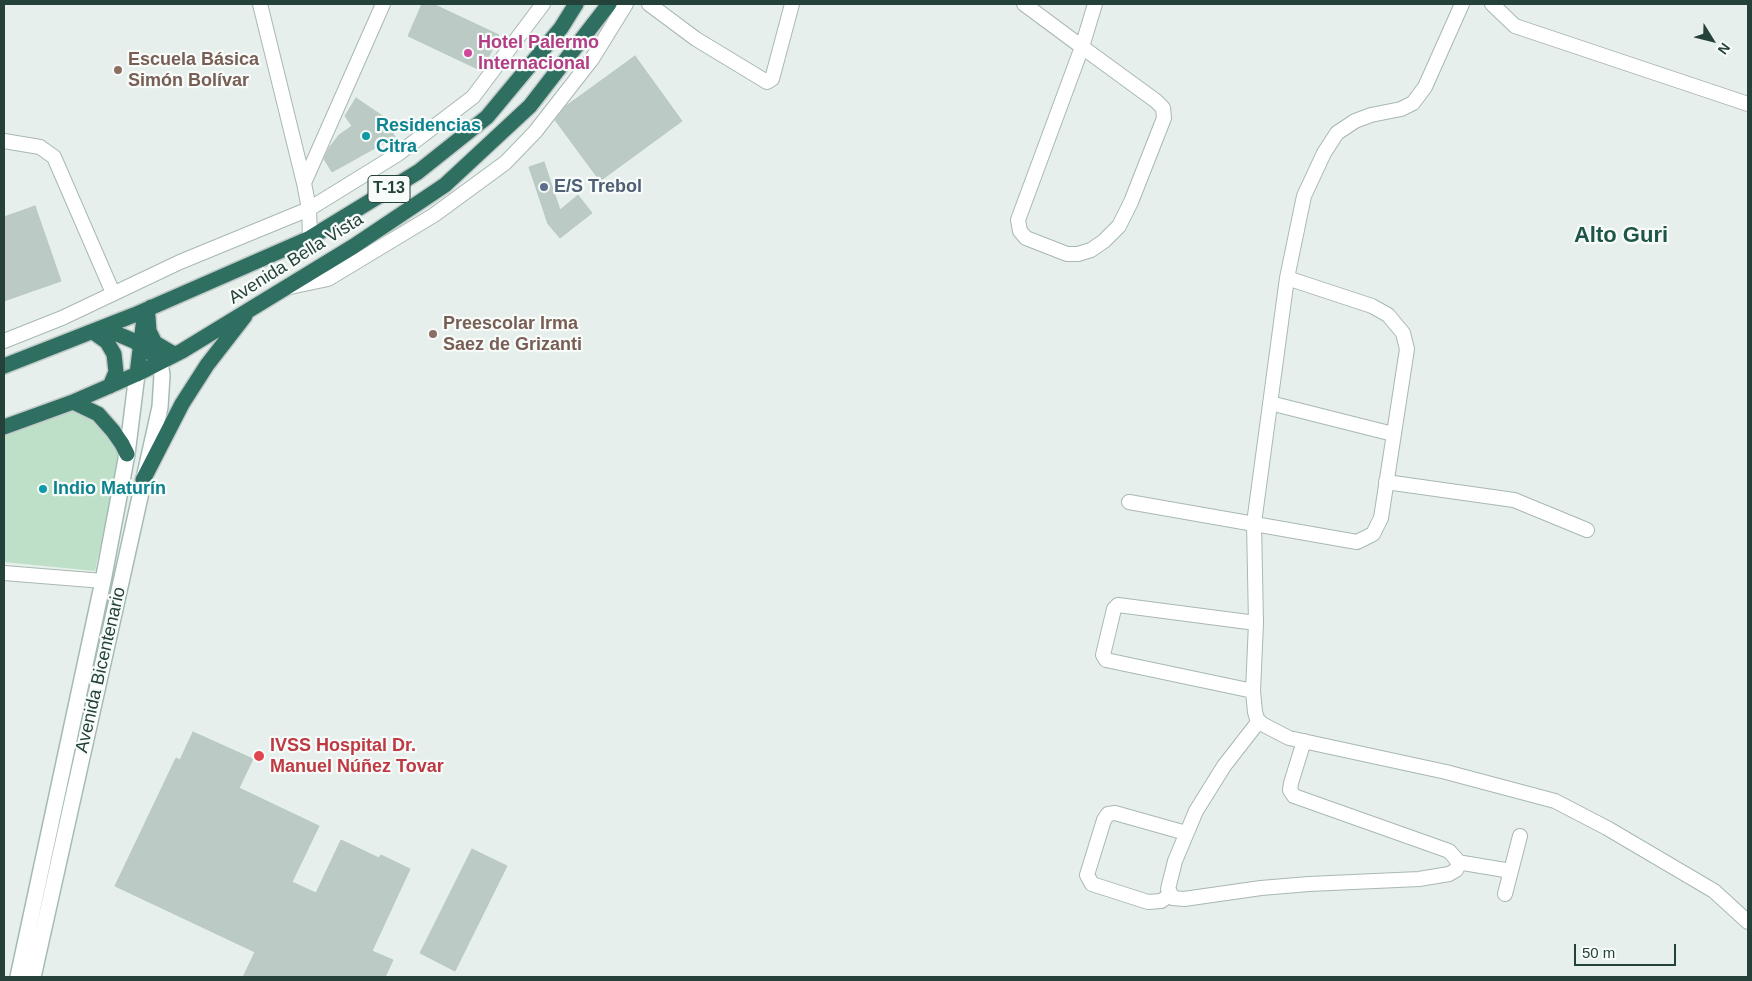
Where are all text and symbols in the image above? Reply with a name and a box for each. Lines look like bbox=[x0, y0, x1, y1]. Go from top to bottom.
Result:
north arrow bbox=[1687, 15, 1737, 65]
place label: Hotel Palermo Internacional bbox=[478, 32, 599, 74]
text: N bbox=[1715, 40, 1734, 58]
marker: Hotel Palermo Internacional bbox=[462, 47, 474, 59]
place label: Escuela Básica Simón Bolívar bbox=[128, 49, 259, 92]
marker: Escuela Básica Simón Bolívar bbox=[112, 64, 124, 76]
place label: Residencias Citra bbox=[376, 115, 481, 158]
marker: Residencias Citra bbox=[360, 130, 372, 142]
road number: T-13 bbox=[368, 175, 410, 202]
place label: E/S Trebol bbox=[554, 176, 642, 198]
marker: E/S Trebol bbox=[538, 181, 550, 193]
street label: Avenida Bella Vista bbox=[225, 209, 367, 309]
district label: Alto Guri bbox=[1574, 223, 1668, 249]
place label: Preescolar Irma Saez de Grizanti bbox=[443, 313, 582, 356]
marker: Preescolar Irma Saez de Grizanti bbox=[427, 328, 439, 340]
place label: Indio Maturín bbox=[53, 478, 166, 500]
marker: Indio Maturín bbox=[37, 483, 49, 495]
street label: Avenida Bicentenario bbox=[71, 585, 131, 755]
place label: IVSS Hospital Dr. Manuel Núñez Tovar bbox=[270, 735, 444, 778]
marker: IVSS Hospital Dr. Manuel Núñez Tovar bbox=[252, 749, 266, 763]
scale bar bbox=[1577, 934, 1680, 966]
text: 50 m bbox=[1582, 944, 1615, 961]

